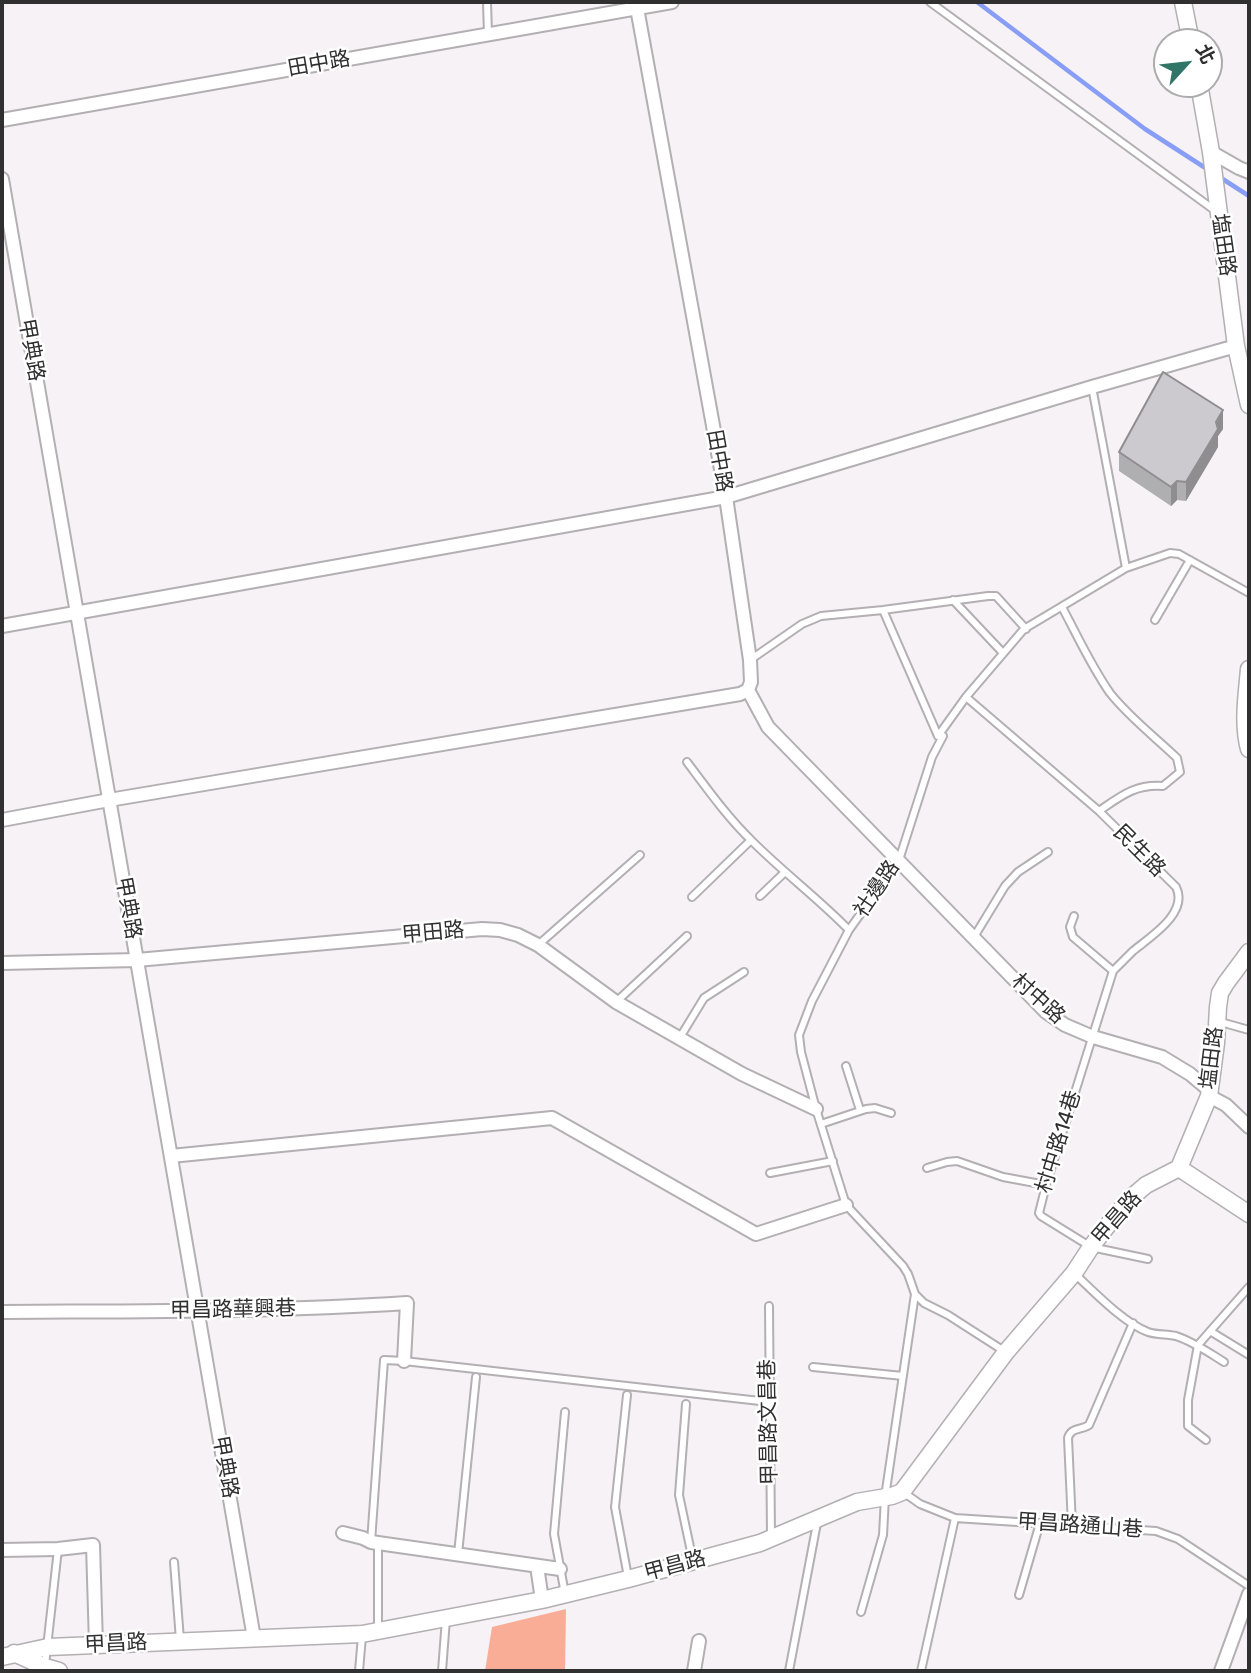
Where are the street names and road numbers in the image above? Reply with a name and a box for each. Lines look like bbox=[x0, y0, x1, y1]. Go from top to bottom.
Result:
street label: 田中路 bbox=[286, 46, 352, 82]
street label: 塩田路 bbox=[1206, 212, 1240, 278]
street label: 甲典路 bbox=[13, 317, 49, 383]
street label: 田中路 bbox=[701, 428, 737, 494]
street label: 民生路 bbox=[1108, 820, 1170, 882]
street label: 社邊路 bbox=[849, 856, 905, 922]
street label: 甲典路 bbox=[110, 875, 146, 941]
street label: 甲田路 bbox=[401, 918, 465, 948]
street label: 村中路 bbox=[1006, 969, 1070, 1029]
street label: 塩田路 bbox=[1196, 1025, 1228, 1091]
street label: 村中路14巷 bbox=[1031, 1088, 1087, 1196]
street label: 甲昌路 bbox=[1087, 1186, 1147, 1250]
street label: 甲昌路華興巷 bbox=[170, 1296, 296, 1324]
street label: 甲昌路文昌巷 bbox=[755, 1359, 783, 1485]
street label: 甲典路 bbox=[207, 1434, 243, 1500]
street label: 甲昌路通山巷 bbox=[1016, 1509, 1144, 1543]
street label: 甲昌路 bbox=[641, 1546, 709, 1586]
street label: 甲昌路 bbox=[84, 1630, 148, 1658]

